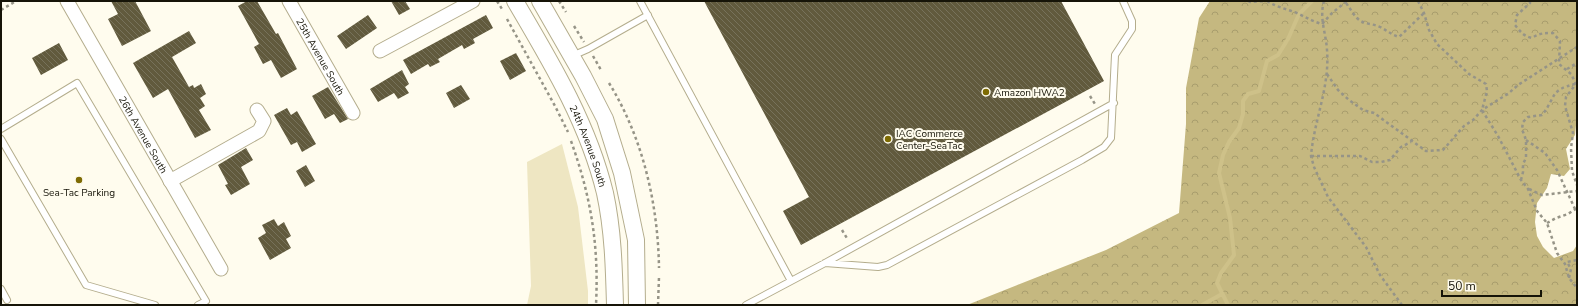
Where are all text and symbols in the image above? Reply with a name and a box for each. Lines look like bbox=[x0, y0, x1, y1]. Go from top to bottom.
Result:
street label: 25th Avenue South bbox=[292, 16, 348, 98]
place label: Amazon HWA2 bbox=[994, 86, 1065, 100]
marker: Amazon HWA2 bbox=[981, 87, 991, 97]
street label: 26th Avenue South bbox=[115, 94, 171, 176]
street label: 24th Avenue South bbox=[566, 103, 609, 189]
place label: IAC Commerce Center–SeaTac bbox=[896, 127, 963, 153]
marker: IAC Commerce Center–SeaTac bbox=[883, 134, 893, 144]
marker: Sea-Tac Parking bbox=[74, 175, 84, 185]
place label: Sea-Tac Parking bbox=[43, 186, 115, 200]
scale bar bbox=[1442, 272, 1541, 298]
text: 50 m bbox=[1448, 278, 1476, 294]

